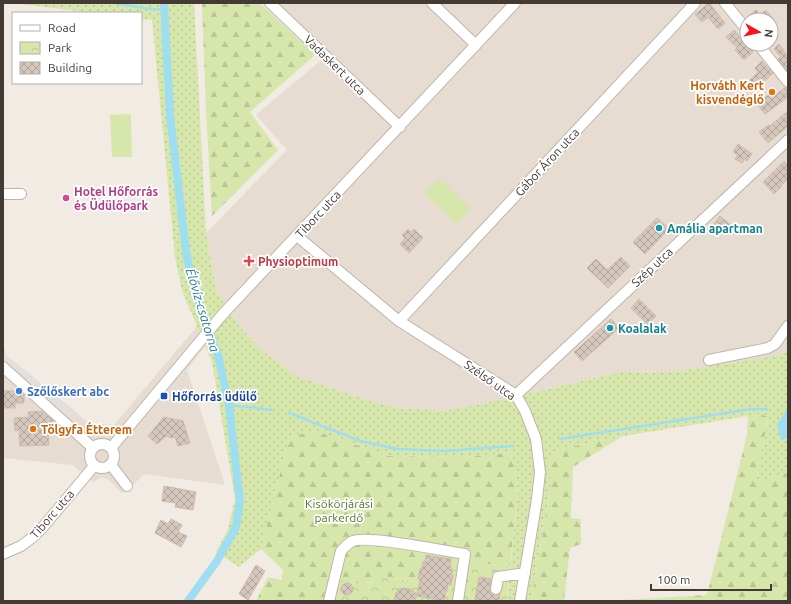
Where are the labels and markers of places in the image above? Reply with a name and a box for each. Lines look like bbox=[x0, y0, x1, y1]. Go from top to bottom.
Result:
place label: Horváth Kert kisvendéglő bbox=[690, 79, 764, 106]
marker: Horváth Kert kisvendéglő bbox=[767, 87, 777, 97]
place label: Hotel Hőforrás és Üdülőpark bbox=[74, 185, 159, 212]
marker: Hotel Hőforrás és Üdülőpark bbox=[61, 193, 71, 203]
place label: Amália apartman bbox=[667, 222, 763, 235]
marker: Amália apartman bbox=[654, 223, 664, 233]
marker: Physioptimum bbox=[243, 255, 255, 267]
place label: Physioptimum bbox=[258, 255, 338, 268]
place label: Koalalak bbox=[618, 322, 667, 335]
marker: Koalalak bbox=[605, 323, 615, 333]
place label: Szőlőskert abc bbox=[27, 385, 109, 398]
marker: Szőlőskert abc bbox=[14, 386, 24, 396]
place label: Hőforrás üdülő bbox=[172, 390, 257, 403]
marker: Hőforrás üdülő bbox=[159, 391, 169, 401]
place label: Tölgyfa Étterem bbox=[41, 421, 132, 436]
marker: Tölgyfa Étterem bbox=[28, 424, 38, 434]

